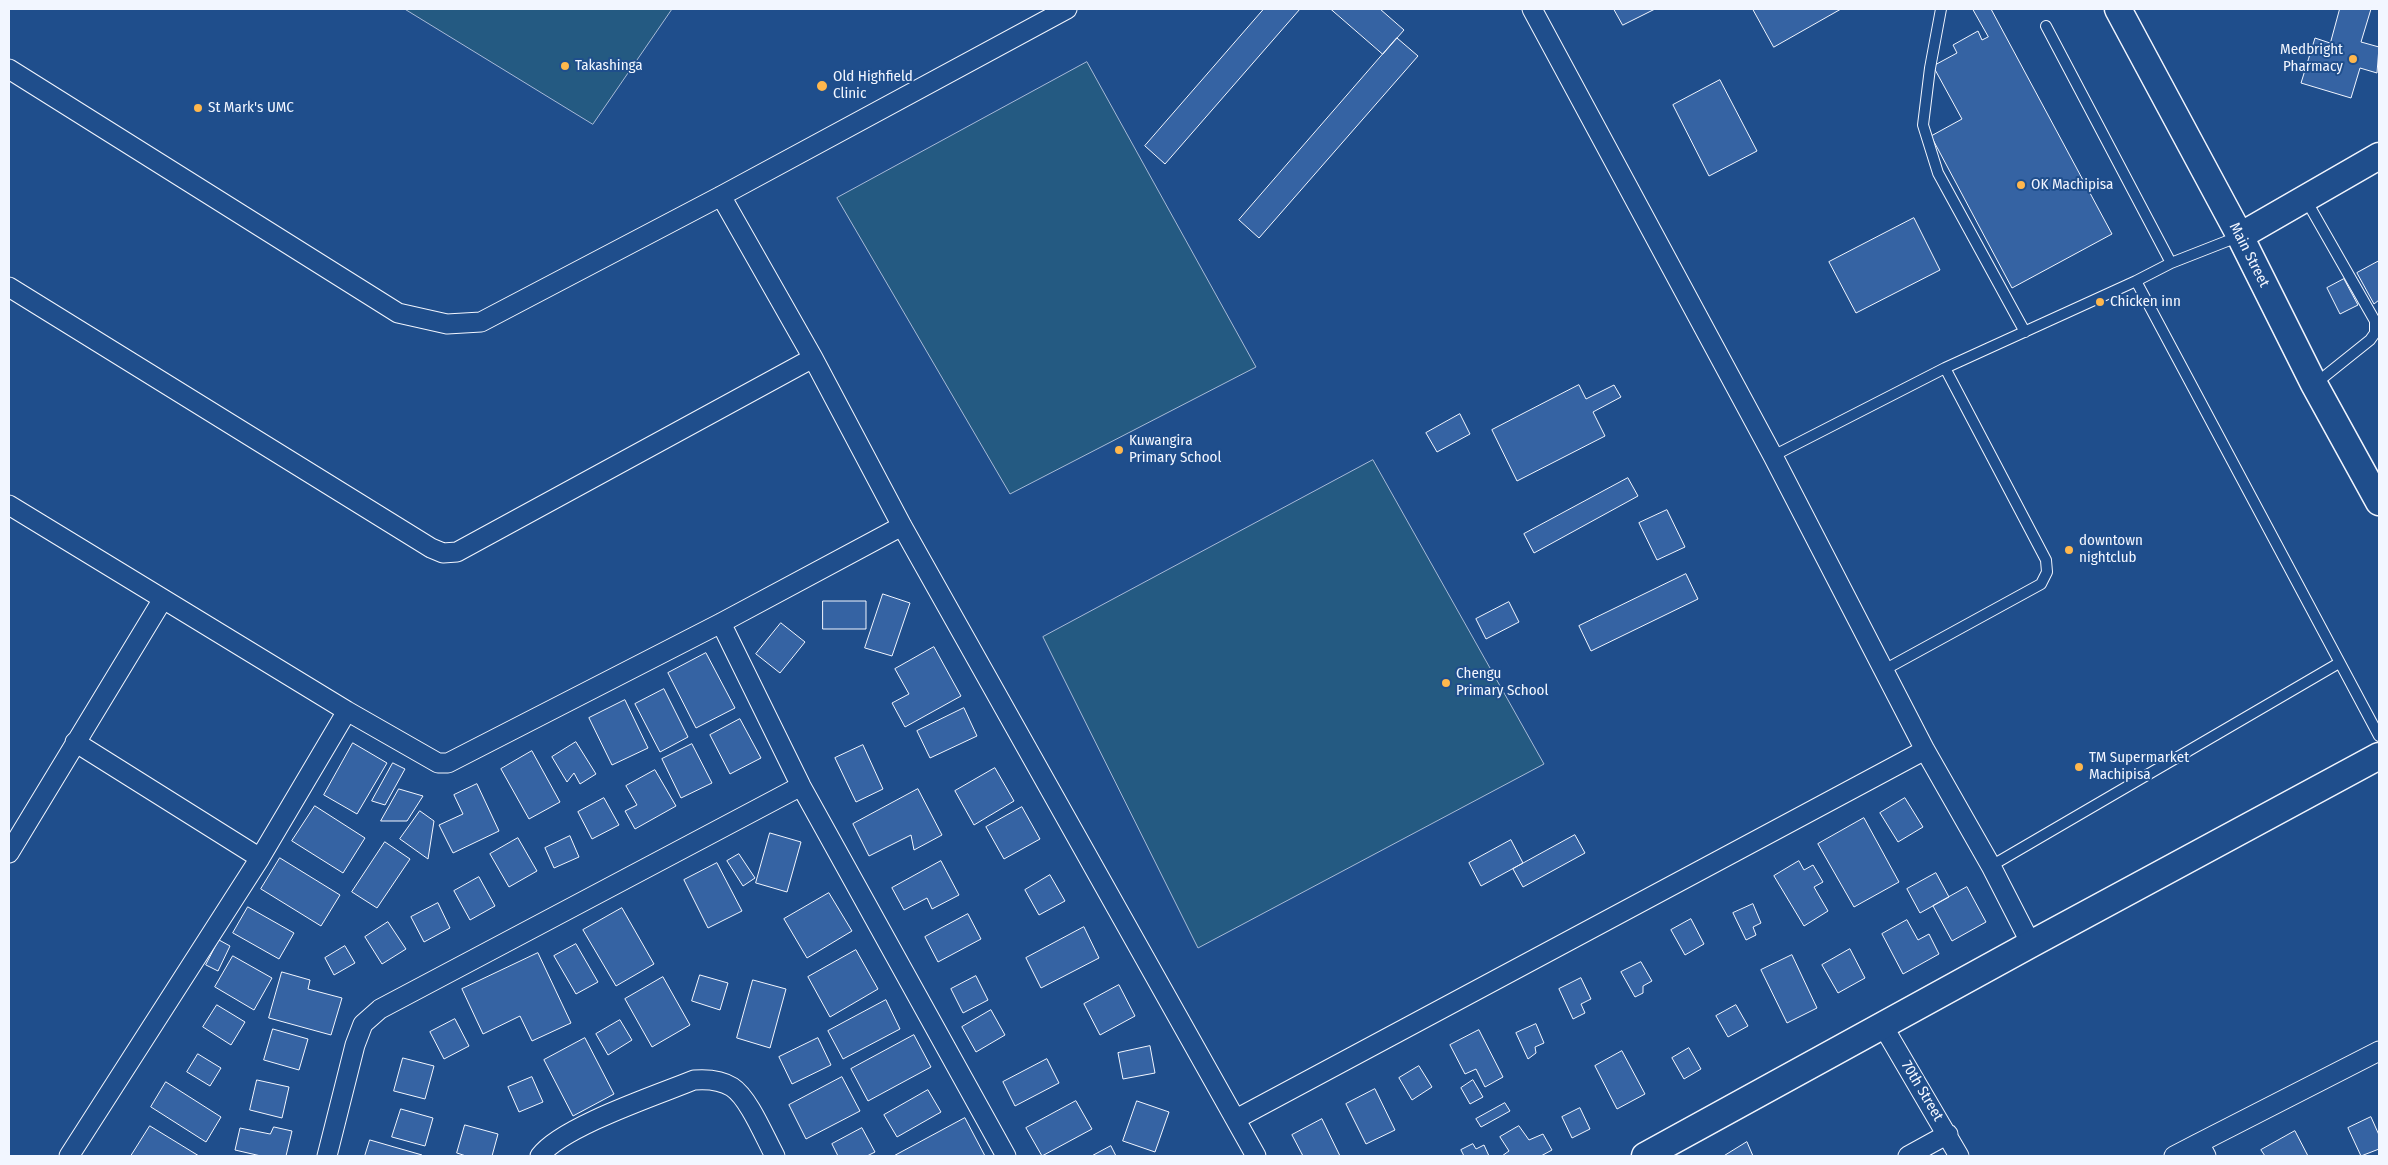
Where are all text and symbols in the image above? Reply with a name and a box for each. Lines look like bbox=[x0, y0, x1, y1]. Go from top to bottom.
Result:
place label: Medbright Pharmacy bbox=[2280, 41, 2343, 76]
marker: Medbright Pharmacy bbox=[2347, 53, 2359, 65]
place label: Takashinga bbox=[575, 57, 643, 75]
marker: Takashinga bbox=[559, 60, 571, 72]
place label: Old Highfield Clinic bbox=[833, 68, 913, 103]
marker: Old Highfield Clinic bbox=[815, 79, 829, 93]
place label: St Mark's UMC bbox=[208, 99, 294, 117]
marker: St Mark's UMC bbox=[192, 102, 204, 114]
place label: OK Machipisa bbox=[2031, 176, 2113, 194]
marker: OK Machipisa bbox=[2015, 179, 2027, 191]
street label: Main Street bbox=[2225, 220, 2273, 290]
place label: Chicken inn bbox=[2110, 293, 2181, 311]
marker: Chicken inn bbox=[2094, 296, 2106, 308]
place label: Kuwangira Primary School bbox=[1129, 432, 1221, 467]
marker: Kuwangira Primary School bbox=[1113, 444, 1125, 456]
place label: downtown nightclub bbox=[2079, 532, 2143, 567]
marker: downtown nightclub bbox=[2063, 544, 2075, 556]
place label: Chengu Primary School bbox=[1456, 665, 1548, 700]
marker: Chengu Primary School bbox=[1440, 677, 1452, 689]
place label: TM Supermarket Machipisa bbox=[2089, 749, 2189, 784]
marker: TM Supermarket Machipisa bbox=[2073, 761, 2085, 773]
street label: 70th Street bbox=[1897, 1058, 1947, 1124]

